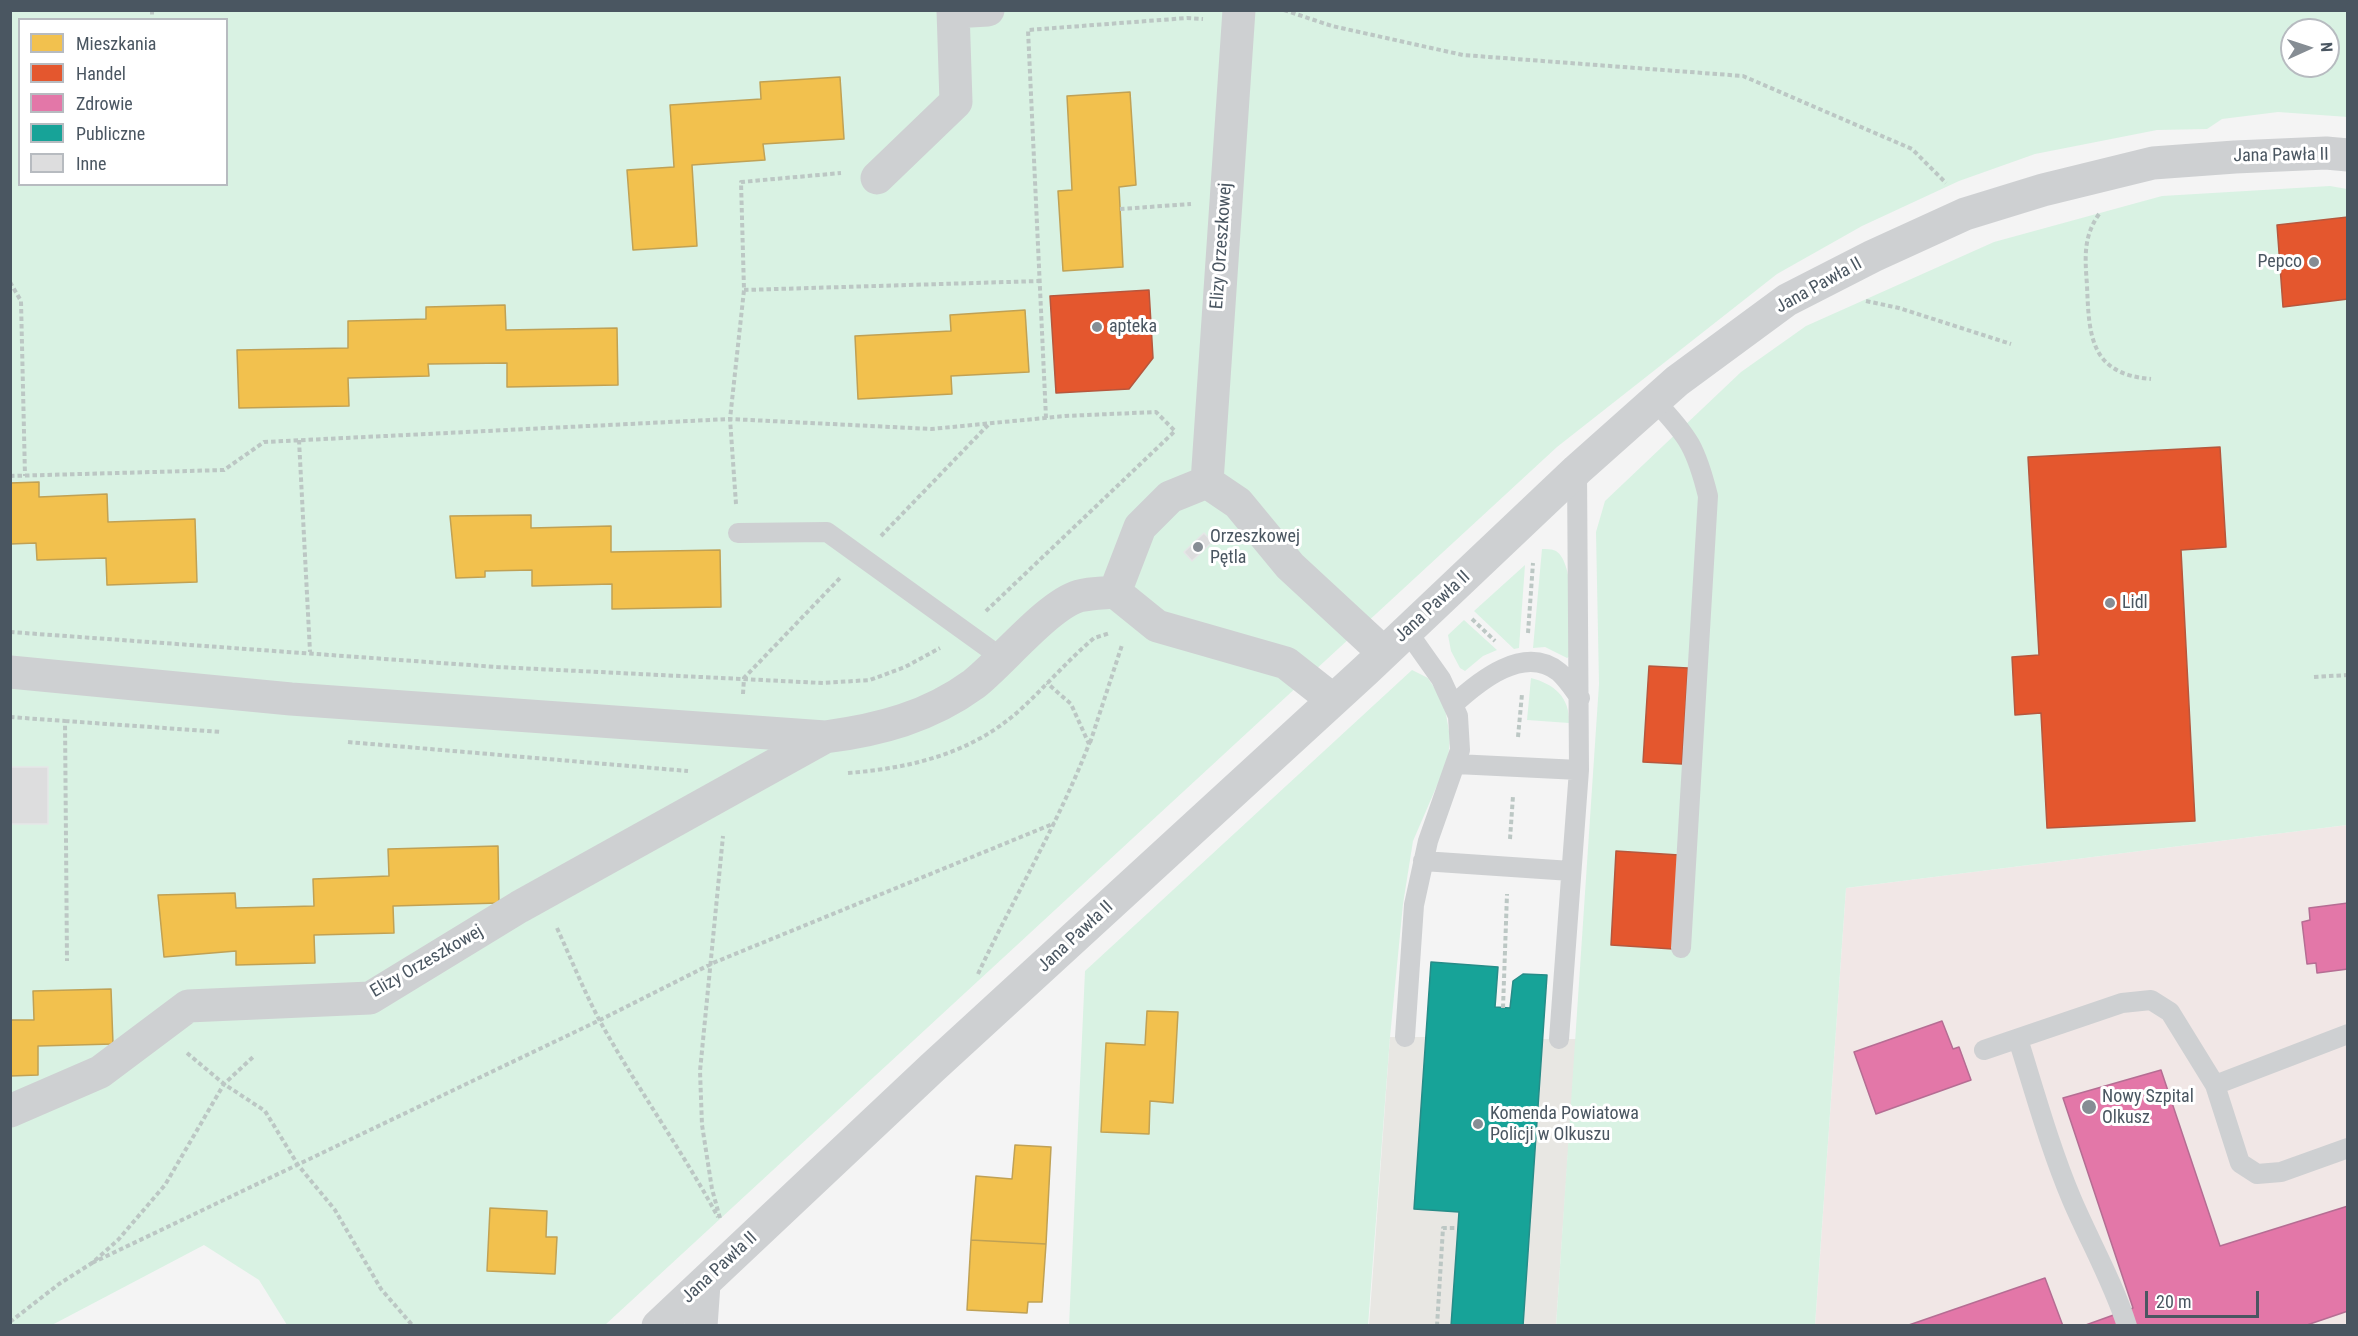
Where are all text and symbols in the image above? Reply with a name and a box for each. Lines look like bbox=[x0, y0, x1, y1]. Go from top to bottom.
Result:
legend bbox=[18, 18, 228, 186]
north arrow bbox=[2280, 18, 2340, 78]
text: Mieszkania bbox=[76, 33, 156, 54]
text: N bbox=[2317, 42, 2336, 53]
text: Handel bbox=[76, 63, 126, 84]
text: Zdrowie bbox=[76, 93, 133, 114]
text: Publiczne bbox=[76, 123, 145, 144]
street label: Jana Pawła II bbox=[2233, 144, 2329, 168]
text: Inne bbox=[76, 153, 106, 174]
street label: Elizy Orzeszkowej bbox=[1207, 182, 1237, 310]
place label: Pepco bbox=[2257, 251, 2302, 273]
street label: Jana Pawła II bbox=[1772, 253, 1866, 319]
marker: Pepco bbox=[2307, 255, 2321, 269]
place label: apteka bbox=[1109, 316, 1157, 338]
marker: apteka bbox=[1090, 320, 1104, 334]
place label: Orzeszkowej Pętla bbox=[1210, 526, 1300, 568]
marker: Orzeszkowej Pętla bbox=[1191, 540, 1205, 554]
street label: Jana Pawła II bbox=[1391, 567, 1475, 647]
place label: Lidl bbox=[2122, 592, 2148, 614]
marker: Lidl bbox=[2103, 596, 2117, 610]
street label: Jana Pawła II bbox=[1034, 897, 1118, 977]
street label: Elizy Orzeszkowej bbox=[367, 921, 487, 1003]
place label: Nowy Szpital Olkusz bbox=[2102, 1086, 2194, 1128]
marker: Nowy Szpital Olkusz bbox=[2080, 1098, 2098, 1116]
place label: Komenda Powiatowa Policji w Olkuszu bbox=[1490, 1103, 1639, 1146]
marker: Komenda Powiatowa Policji w Olkuszu bbox=[1471, 1117, 1485, 1131]
street label: Jana Pawła II bbox=[678, 1228, 762, 1308]
scale bar bbox=[2148, 1279, 2262, 1317]
text: 20 m bbox=[2156, 1291, 2191, 1312]

